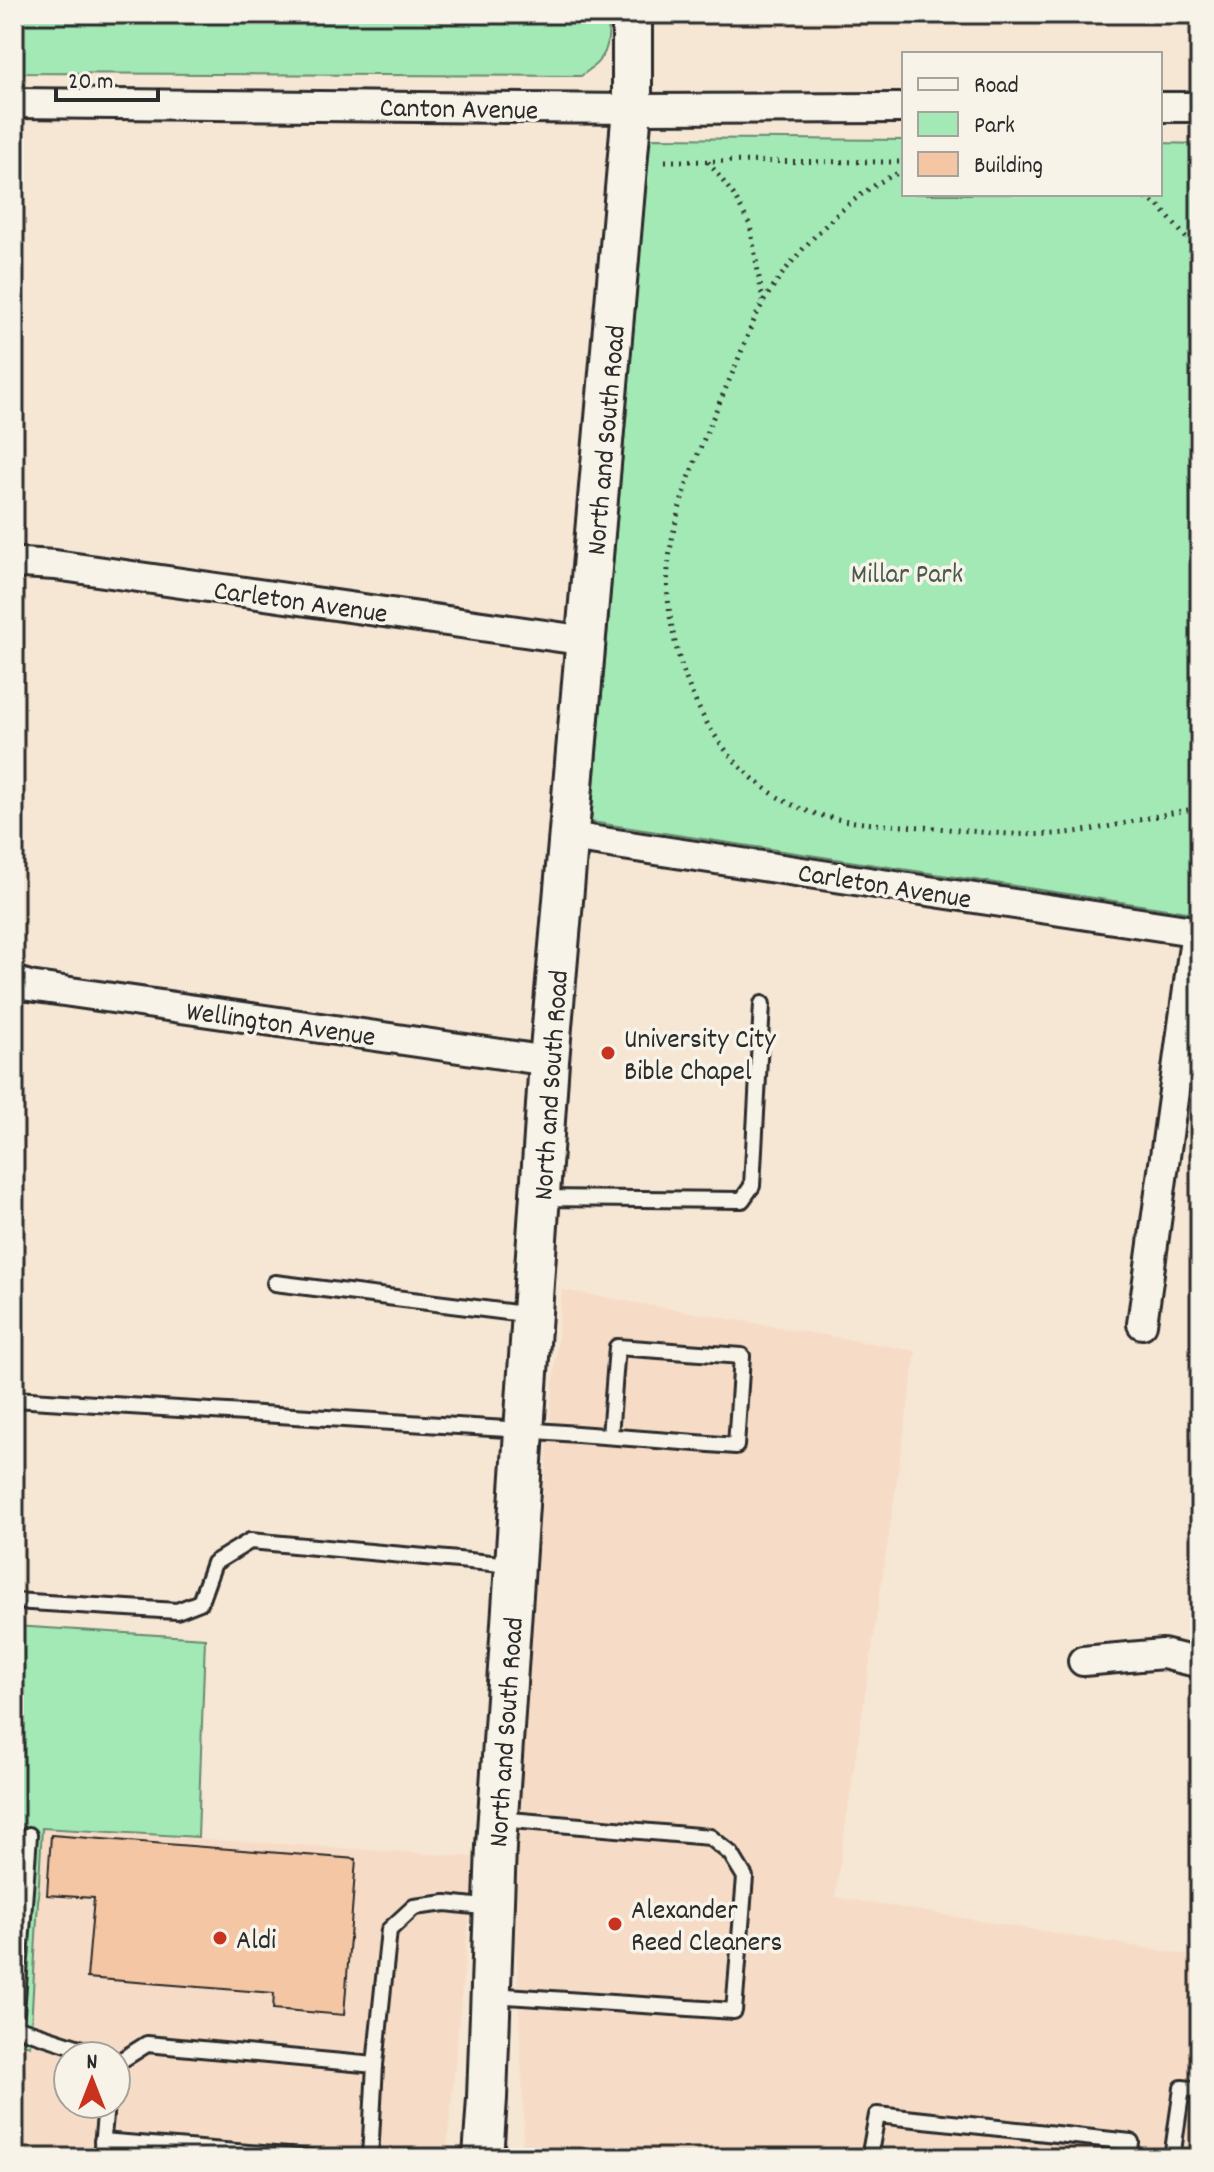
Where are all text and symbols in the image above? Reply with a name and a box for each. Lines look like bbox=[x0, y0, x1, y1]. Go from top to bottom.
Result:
scale bar bbox=[56, 52, 158, 102]
legend bbox=[902, 52, 1162, 196]
text: 20 m bbox=[68, 66, 114, 100]
text: Road bbox=[974, 70, 1019, 104]
street label: Canton Avenue bbox=[379, 91, 539, 133]
text: Park bbox=[974, 110, 1015, 144]
text: Building bbox=[974, 150, 1043, 184]
street label: North and South Road bbox=[579, 324, 639, 557]
park label: Millar Park bbox=[851, 557, 963, 597]
street label: Carleton Avenue bbox=[211, 573, 390, 637]
street label: Carleton Avenue bbox=[795, 855, 974, 922]
street label: North and South Road bbox=[526, 969, 582, 1202]
street label: Wellington Avenue bbox=[183, 994, 378, 1060]
place label: University City Bible Chapel bbox=[624, 1022, 776, 1094]
marker: University City Bible Chapel bbox=[599, 1044, 617, 1062]
street label: North and South Road bbox=[481, 1616, 537, 1849]
place label: Alexander Reed Cleaners bbox=[631, 1893, 782, 1965]
marker: Alexander Reed Cleaners bbox=[606, 1915, 624, 1933]
place label: Aldi bbox=[236, 1923, 276, 1963]
marker: Aldi bbox=[211, 1929, 229, 1947]
north arrow bbox=[52, 2040, 132, 2120]
text: N bbox=[87, 2048, 98, 2079]

